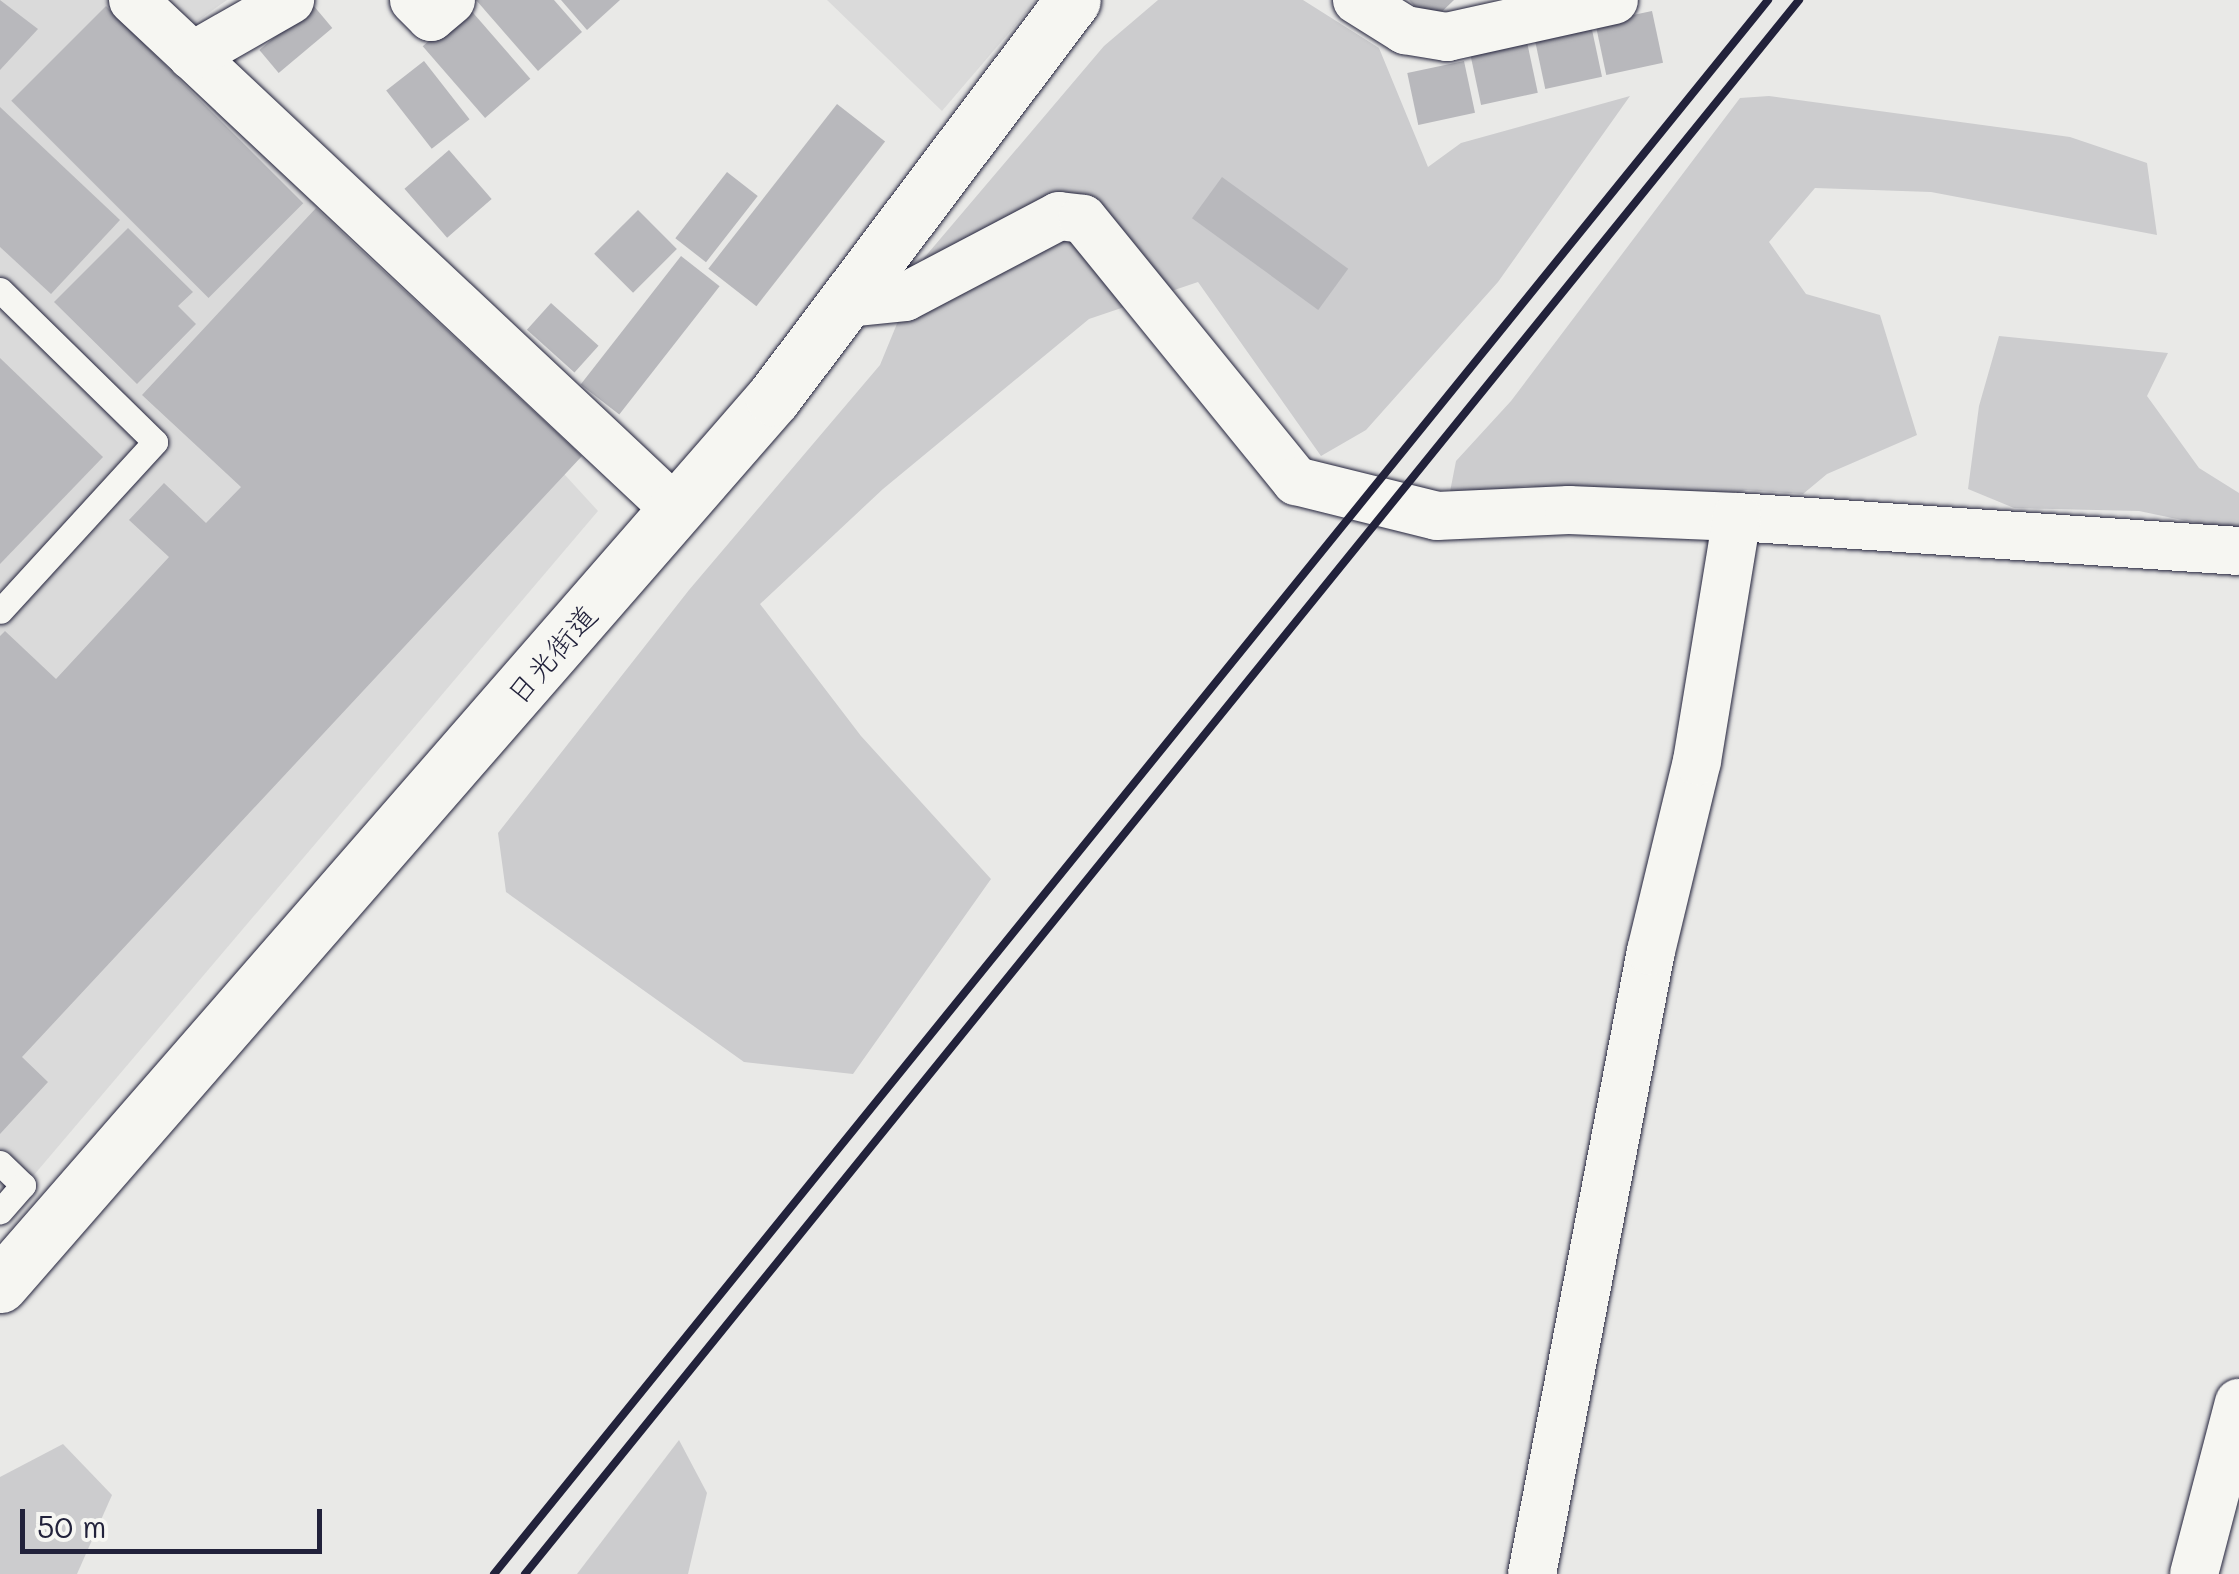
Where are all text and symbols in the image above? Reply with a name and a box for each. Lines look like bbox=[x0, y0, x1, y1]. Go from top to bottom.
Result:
street label: 日光街道 bbox=[498, 597, 604, 711]
scale bar bbox=[25, 1489, 328, 1551]
text: 50 m bbox=[37, 1506, 107, 1546]

